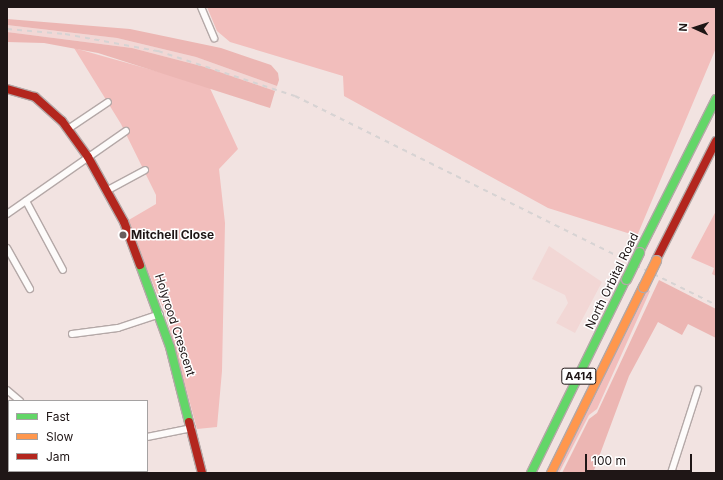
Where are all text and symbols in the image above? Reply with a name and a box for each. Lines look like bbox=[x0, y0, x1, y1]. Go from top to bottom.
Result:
north arrow bbox=[675, 8, 715, 48]
text: N bbox=[676, 23, 690, 32]
place label: Mitchell Close bbox=[131, 228, 214, 242]
marker: Mitchell Close bbox=[118, 230, 128, 240]
street label: North Orbital Road bbox=[582, 230, 642, 332]
street label: Holyrood Crescent bbox=[152, 272, 198, 378]
road number: A414 bbox=[561, 367, 597, 385]
legend bbox=[8, 400, 148, 472]
text: Fast bbox=[46, 409, 70, 424]
text: Slow bbox=[46, 429, 73, 444]
scale bar bbox=[587, 446, 694, 472]
text: Jam bbox=[46, 449, 70, 464]
text: 100 m bbox=[592, 453, 626, 468]

